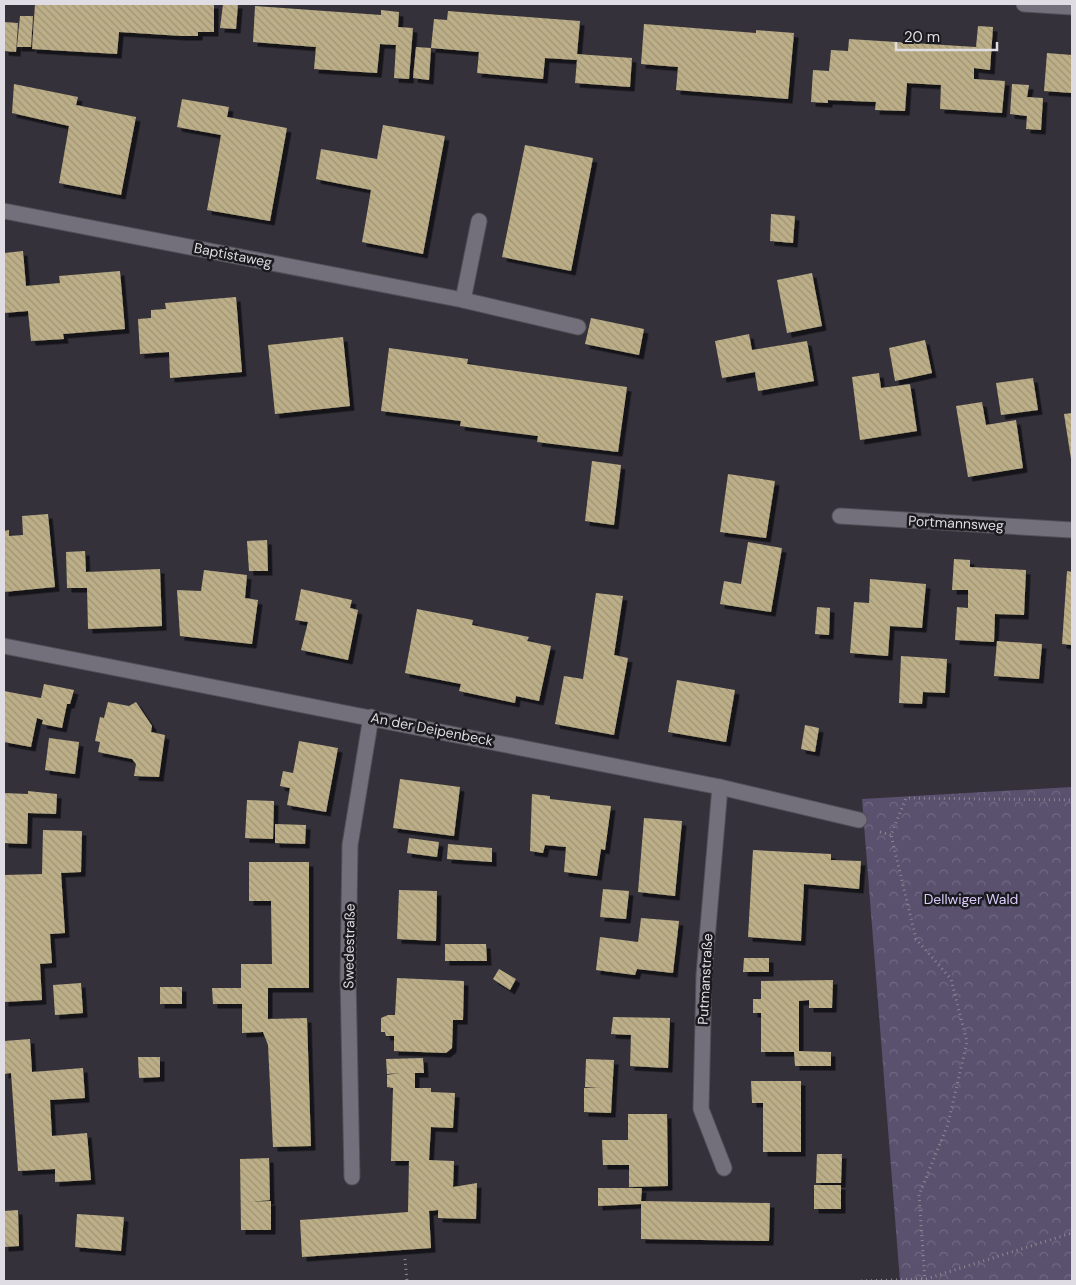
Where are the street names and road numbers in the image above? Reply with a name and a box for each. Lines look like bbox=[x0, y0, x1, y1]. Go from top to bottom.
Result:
street label: Baptistaweg bbox=[192, 239, 274, 271]
street label: Portmannsweg bbox=[908, 512, 1004, 535]
street label: An der Deipenbeck bbox=[369, 708, 495, 750]
street label: Swedestraße bbox=[339, 903, 359, 989]
street label: Putmanstraße bbox=[694, 933, 716, 1025]

